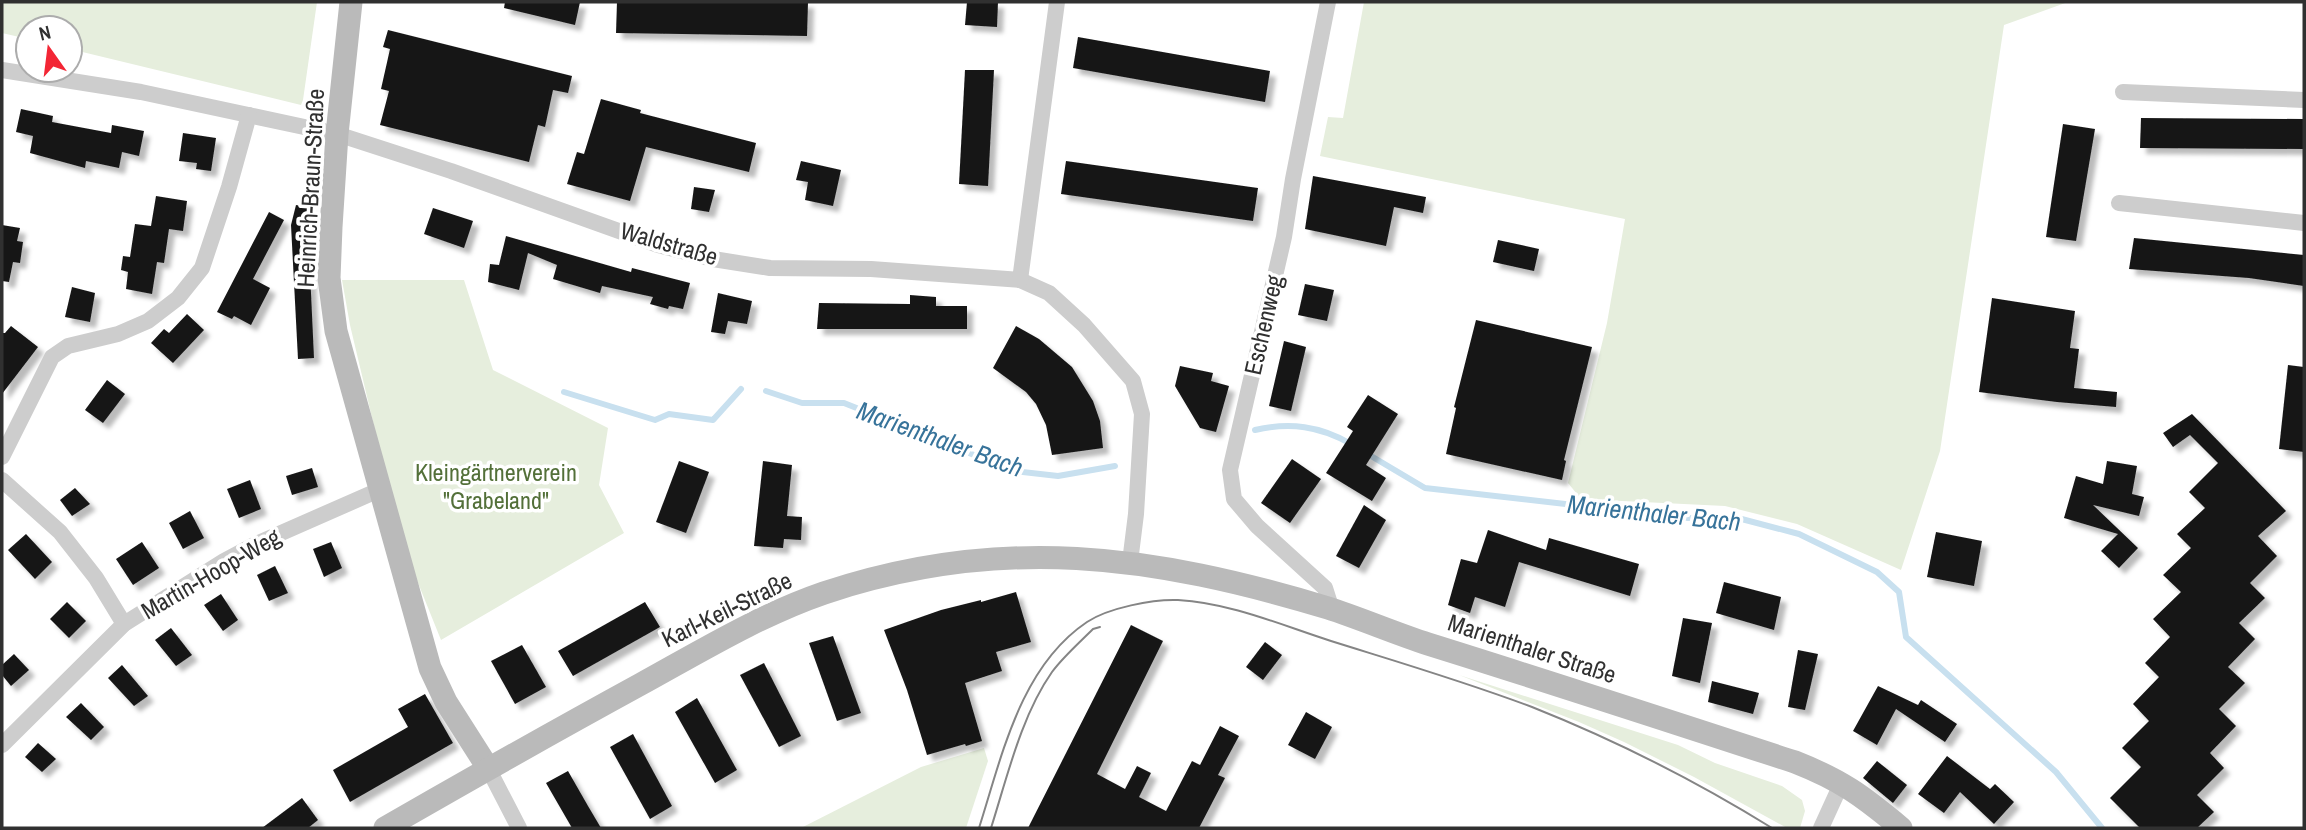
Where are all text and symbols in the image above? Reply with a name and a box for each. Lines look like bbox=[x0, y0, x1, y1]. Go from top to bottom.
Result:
north arrow bbox=[14, 14, 84, 84]
text: N bbox=[36, 19, 53, 46]
street label: Heinrich-Braun-Straße bbox=[289, 88, 331, 288]
street label: Waldstraße bbox=[617, 214, 722, 272]
street label: Eschenweg bbox=[1236, 272, 1290, 378]
water label: Marienthaler Bach bbox=[852, 392, 1028, 485]
park label: Kleingärtnerverein "Grabeland" bbox=[415, 456, 577, 516]
water label: Marienthaler Bach bbox=[1566, 486, 1743, 539]
street label: Martin-Hoop-Weg bbox=[135, 520, 286, 626]
street label: Karl-Keil-Straße bbox=[656, 564, 797, 654]
street label: Marienthaler Straße bbox=[1444, 606, 1620, 690]

